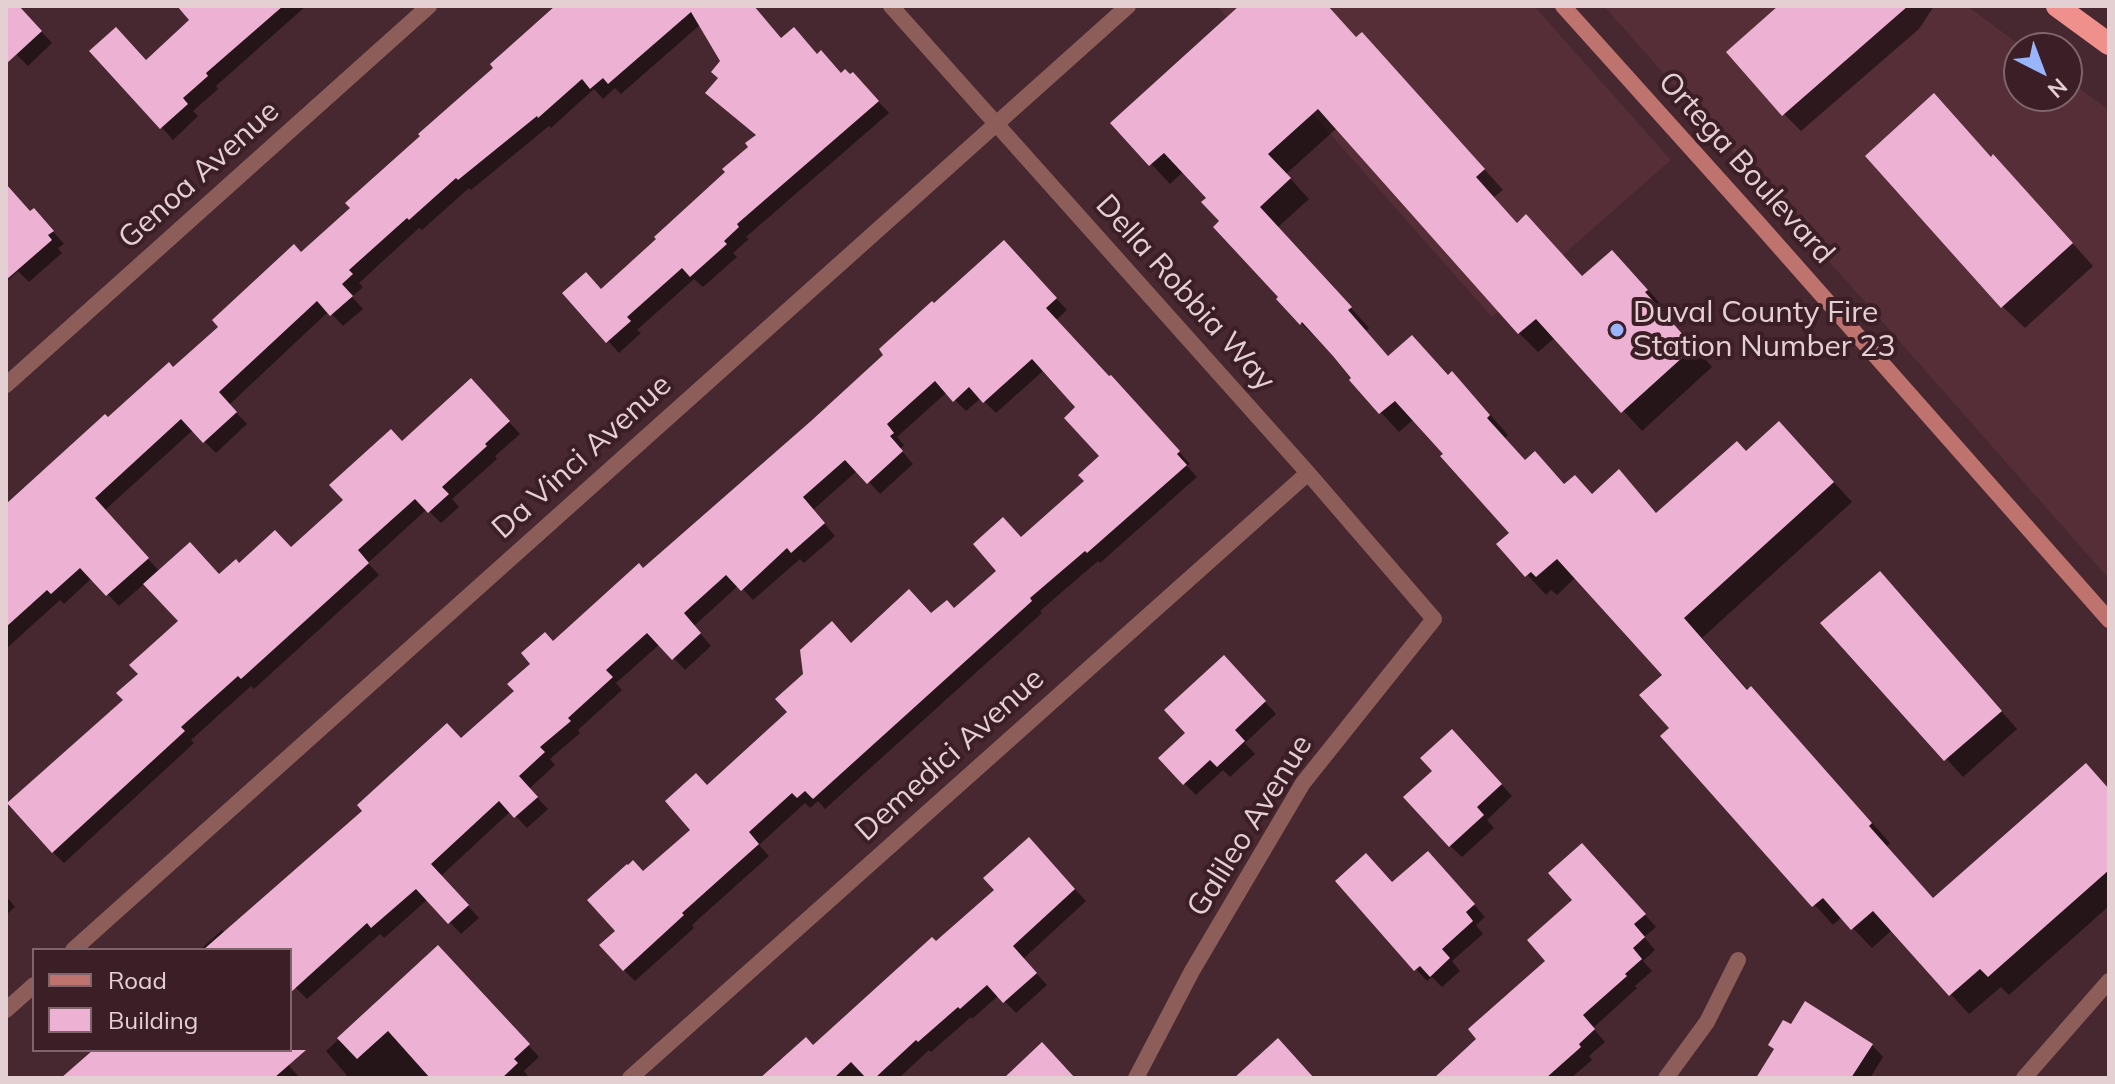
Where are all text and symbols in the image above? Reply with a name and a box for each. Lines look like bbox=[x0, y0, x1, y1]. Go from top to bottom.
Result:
north arrow bbox=[2003, 32, 2083, 112]
street label: Ortega Boulevard bbox=[1650, 65, 1842, 271]
text: N bbox=[2042, 72, 2073, 104]
street label: Genoa Avenue bbox=[111, 94, 287, 256]
street label: Della Robbia Way bbox=[1088, 188, 1282, 398]
place label: Duval County Fire Station Number 23 bbox=[1633, 295, 1895, 366]
marker: Duval County Fire Station Number 23 bbox=[1608, 321, 1626, 339]
street label: Da Vinci Avenue bbox=[485, 367, 679, 547]
street label: Demedici Avenue bbox=[848, 661, 1052, 849]
street label: Galileo Avenue bbox=[1180, 729, 1320, 923]
legend bbox=[32, 948, 292, 1052]
text: Road bbox=[108, 965, 167, 995]
text: Building bbox=[108, 1005, 198, 1035]

